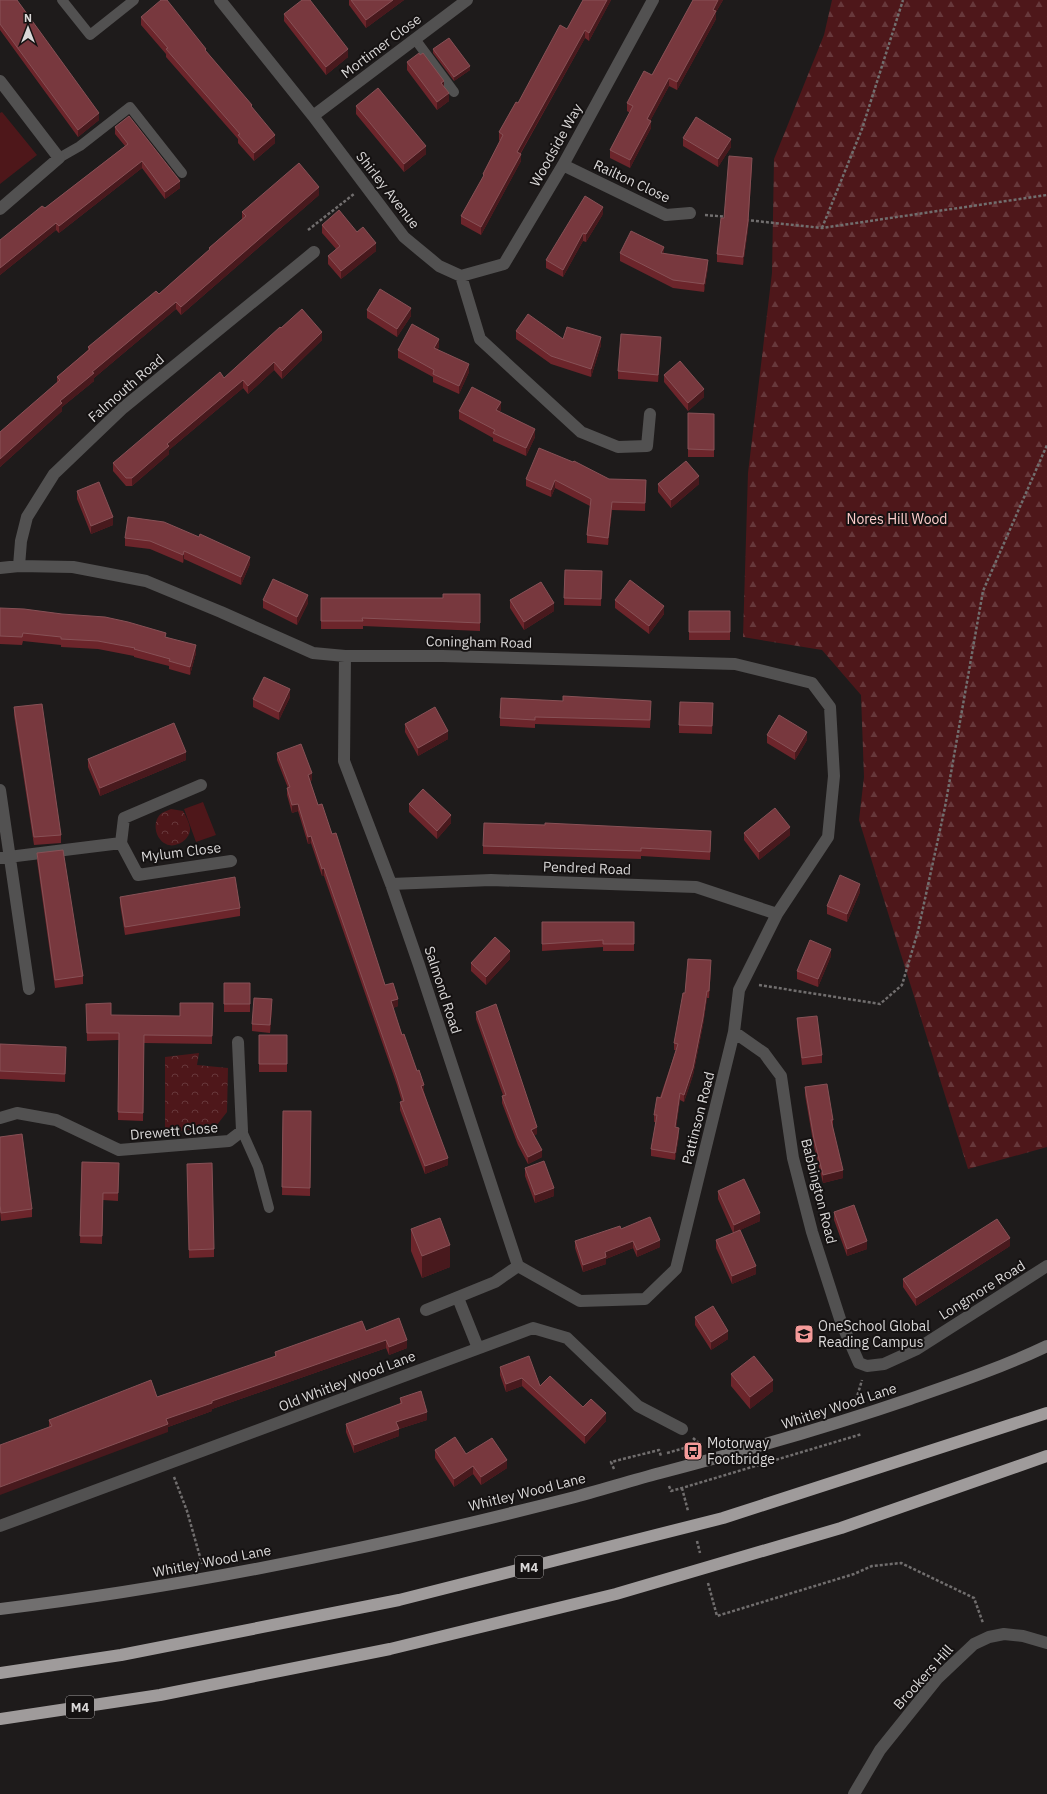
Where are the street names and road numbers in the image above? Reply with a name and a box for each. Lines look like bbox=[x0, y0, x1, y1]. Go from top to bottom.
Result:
street label: Mortimer Close bbox=[337, 10, 425, 82]
street label: Woodside Way bbox=[526, 100, 586, 190]
street label: Shirley Avenue bbox=[352, 148, 424, 233]
street label: Railton Close bbox=[591, 155, 673, 207]
street label: Falmouth Road bbox=[84, 350, 168, 426]
street label: Coningham Road bbox=[426, 632, 532, 652]
street label: Mylum Close bbox=[140, 838, 222, 866]
street label: Pendred Road bbox=[543, 857, 631, 879]
street label: Salmond Road bbox=[420, 944, 466, 1036]
street label: Pattinson Road bbox=[678, 1070, 718, 1166]
street label: Drewett Close bbox=[129, 1118, 219, 1144]
street label: Babbington Road bbox=[797, 1137, 841, 1245]
street label: Longmore Road bbox=[936, 1256, 1028, 1324]
street label: Old Whitley Wood Lane bbox=[276, 1346, 418, 1415]
street label: Whitley Wood Lane bbox=[779, 1379, 899, 1433]
street label: Whitley Wood Lane bbox=[467, 1469, 588, 1515]
street label: Whitley Wood Lane bbox=[151, 1541, 273, 1581]
road number: M4 bbox=[515, 1556, 543, 1578]
street label: Brookers Hill bbox=[889, 1641, 957, 1713]
road number: M4 bbox=[66, 1696, 94, 1718]

